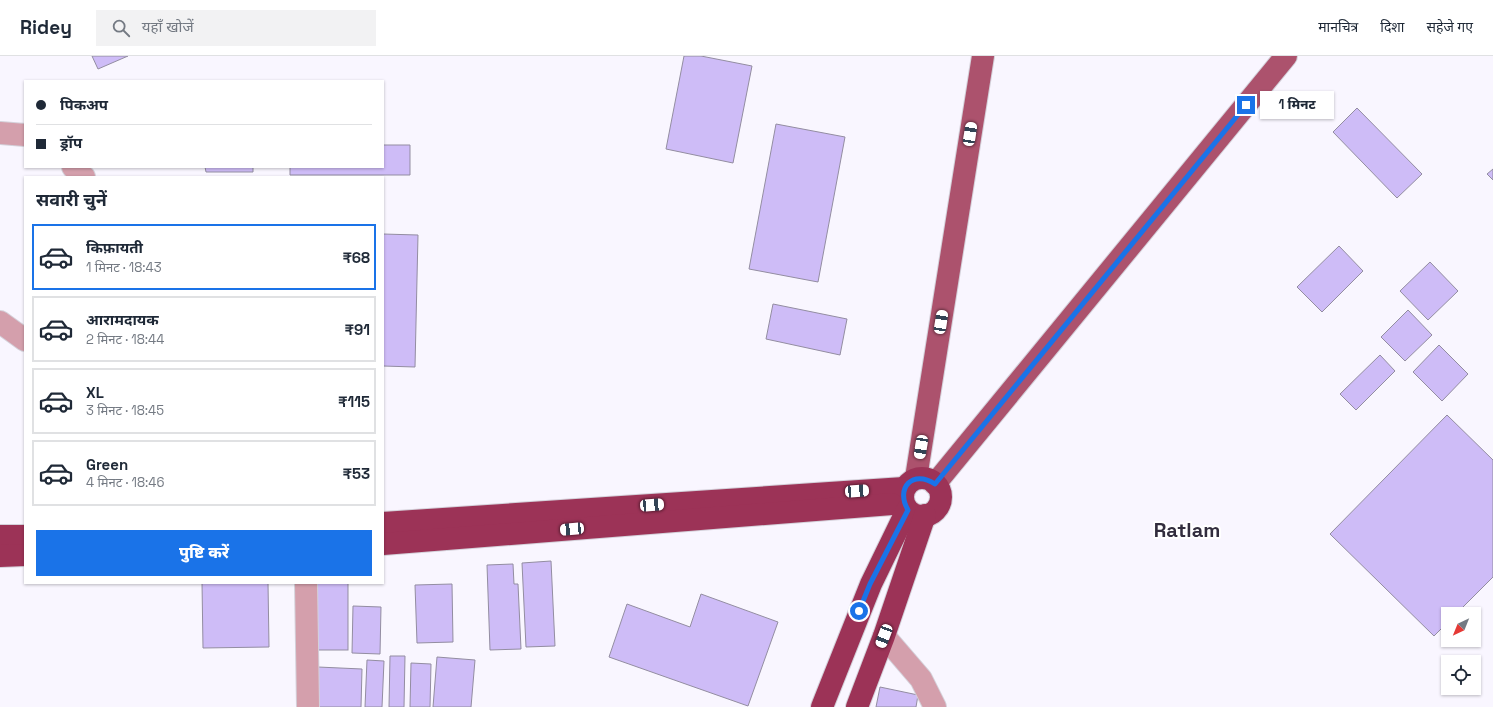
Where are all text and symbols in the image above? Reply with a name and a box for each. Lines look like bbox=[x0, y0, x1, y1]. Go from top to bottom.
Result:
search box bbox=[96, 10, 376, 46]
text: Ridey bbox=[20, 15, 72, 40]
icon: search bbox=[110, 17, 132, 39]
text: यहाँ खोजें bbox=[142, 17, 194, 36]
text: मानचित्र bbox=[1318, 18, 1358, 36]
text: दिशा bbox=[1380, 18, 1404, 36]
text: सहेजे गए bbox=[1426, 18, 1473, 36]
callout: 1 मिनट bbox=[1260, 91, 1334, 119]
text: पिकअप bbox=[60, 95, 108, 114]
route end bbox=[1237, 96, 1255, 114]
text: 1 मिनट bbox=[1278, 96, 1316, 113]
car bbox=[962, 121, 978, 147]
text: ड्रॉप bbox=[60, 133, 82, 152]
text: सवारी चुनें bbox=[36, 188, 107, 211]
text: किफ़ायती bbox=[86, 238, 143, 257]
icon: car bbox=[38, 239, 74, 275]
text: ₹68 bbox=[342, 248, 370, 267]
text: 1 मिनट · 18:43 bbox=[86, 259, 162, 276]
car bbox=[933, 309, 949, 335]
text: आरामदायक bbox=[86, 310, 159, 329]
icon: car bbox=[38, 311, 74, 347]
text: ₹91 bbox=[345, 320, 370, 339]
text: 2 मिनट · 18:44 bbox=[86, 331, 164, 348]
icon: car bbox=[38, 383, 74, 419]
text: XL bbox=[86, 383, 104, 402]
text: ₹115 bbox=[338, 392, 370, 411]
text: 3 मिनट · 18:45 bbox=[86, 402, 164, 419]
car bbox=[913, 434, 929, 460]
icon: car bbox=[38, 455, 74, 491]
text: Green bbox=[86, 455, 128, 474]
text: ₹53 bbox=[343, 464, 370, 483]
text: 4 मिनट · 18:46 bbox=[86, 474, 164, 491]
car bbox=[845, 484, 869, 498]
car bbox=[640, 498, 664, 512]
district label: Ratlam bbox=[1154, 517, 1220, 543]
car bbox=[560, 522, 584, 536]
button: पुष्टि करें bbox=[36, 530, 372, 576]
route start bbox=[850, 602, 868, 620]
north arrow bbox=[1441, 607, 1481, 647]
map controls bbox=[1441, 607, 1481, 695]
car bbox=[874, 623, 894, 649]
button: locate bbox=[1441, 655, 1481, 695]

